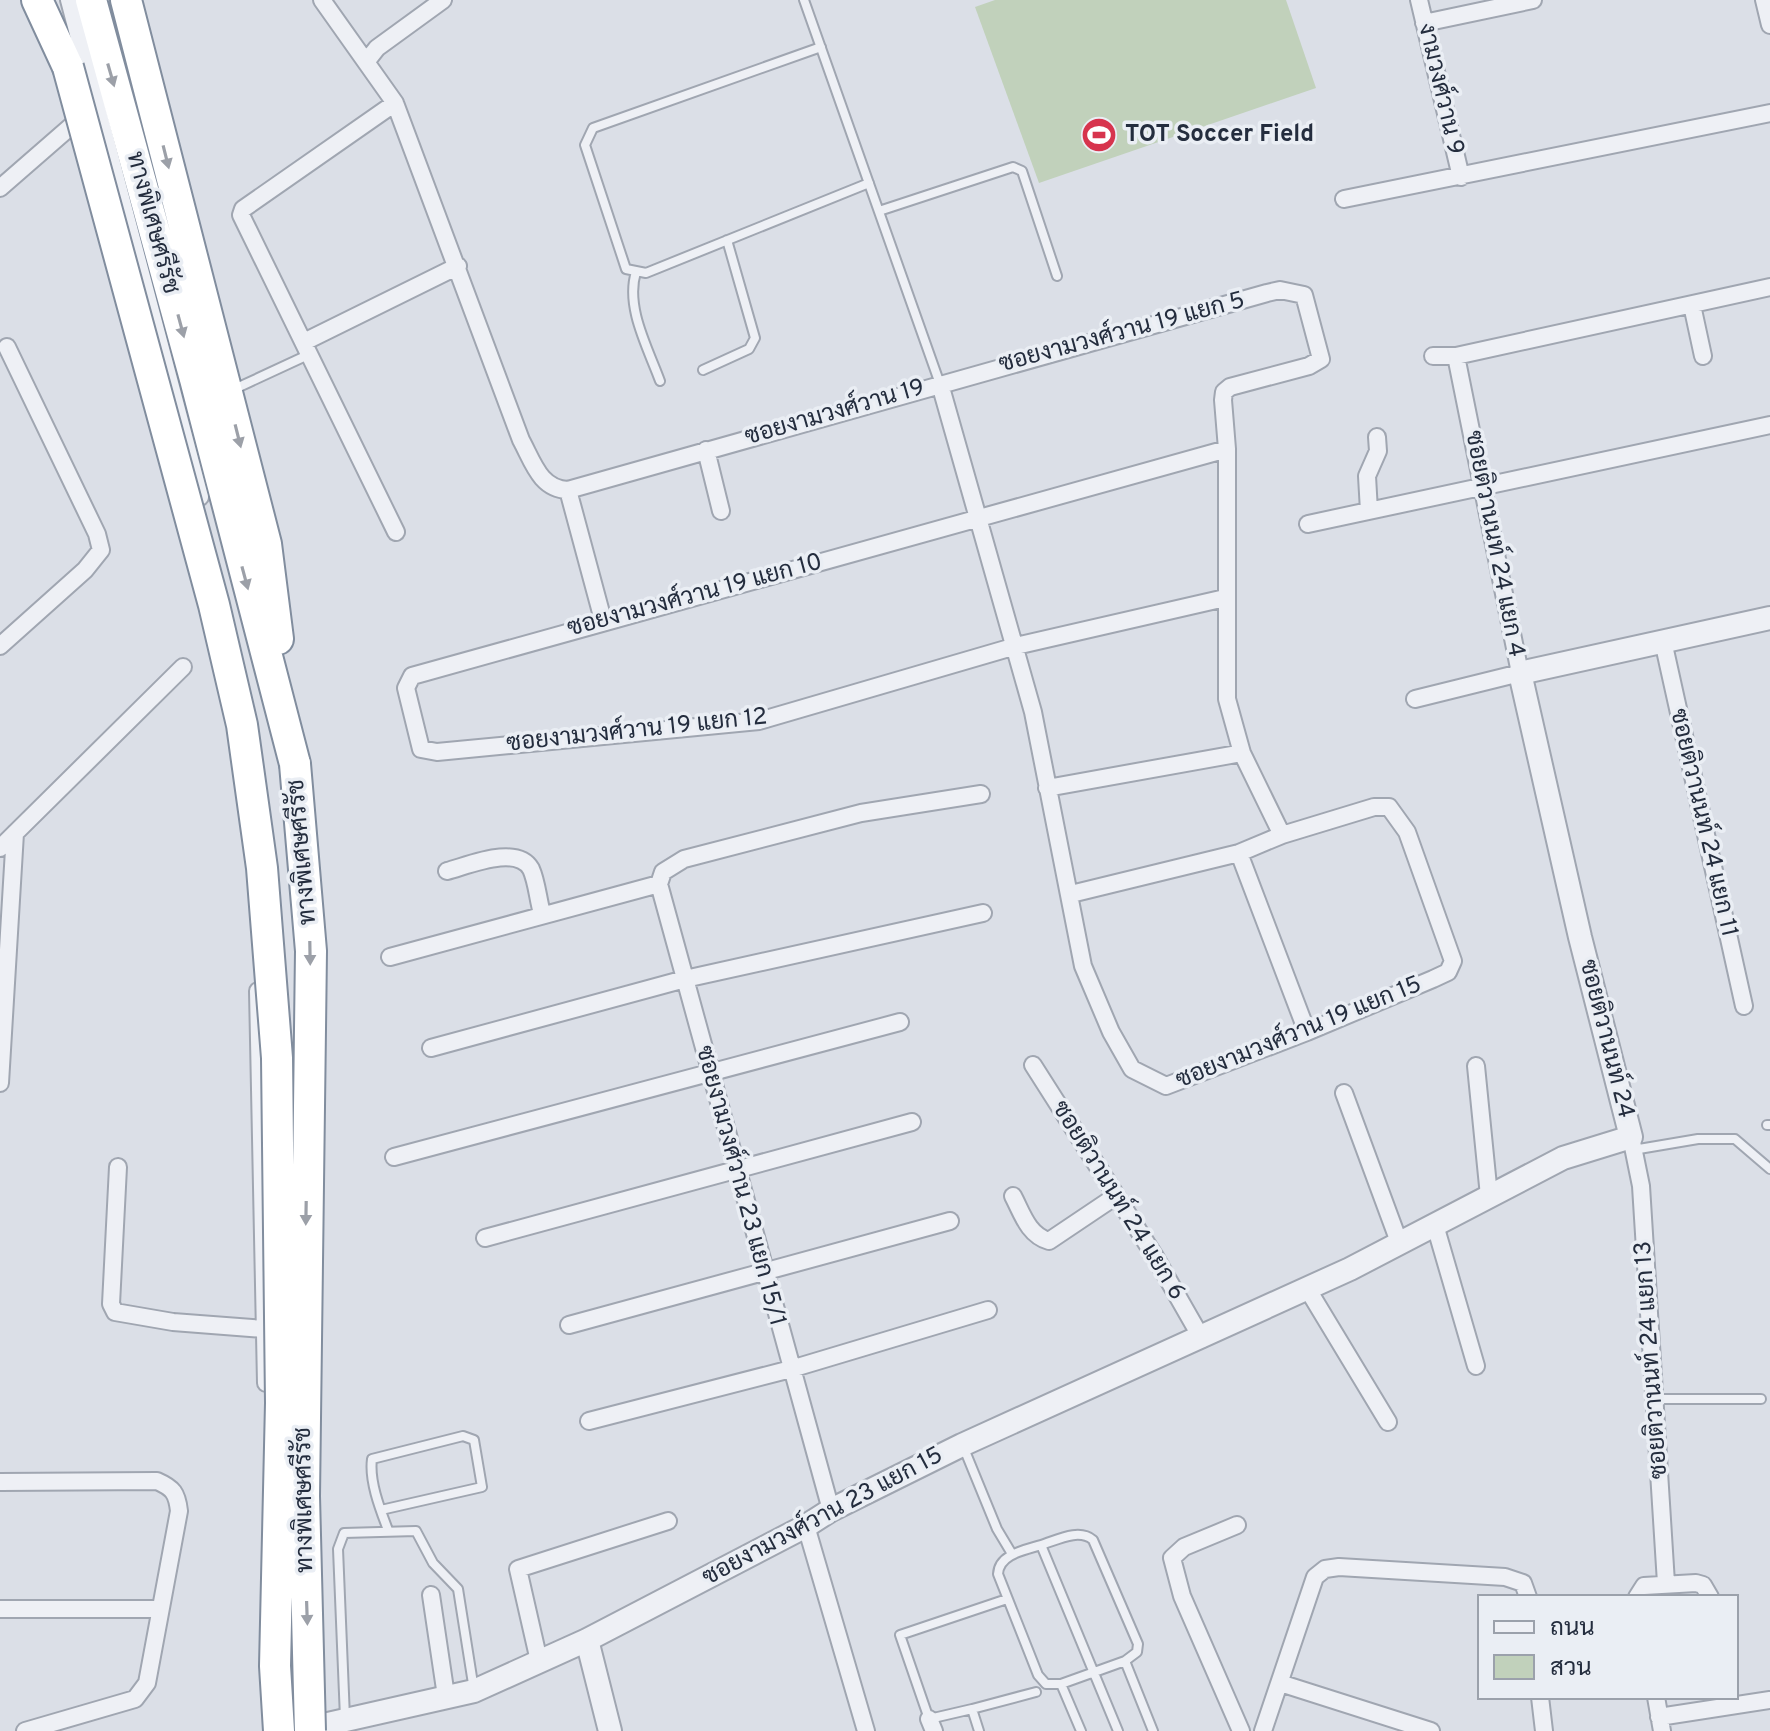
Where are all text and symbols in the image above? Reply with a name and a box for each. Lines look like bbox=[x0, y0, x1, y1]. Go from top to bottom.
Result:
street label: งามวงศ์วาน 9 bbox=[1410, 20, 1473, 158]
one-way arrow bbox=[106, 63, 118, 88]
sports icon: TOT Soccer Field bbox=[1080, 116, 1118, 154]
place label: TOT Soccer Field bbox=[1125, 120, 1314, 150]
one-way arrow bbox=[160, 144, 172, 169]
street label: ทางพิเศษศรีรัช bbox=[119, 148, 187, 297]
street label: ซอยงามวงศ์วาน 19 แยก 5 bbox=[995, 283, 1248, 380]
one-way arrow bbox=[175, 313, 187, 338]
street label: ซอยงามวงศ์วาน 19 bbox=[741, 370, 928, 453]
one-way arrow bbox=[232, 423, 244, 448]
street label: ซอยติวานนท์ 24 แยก 4 bbox=[1457, 428, 1534, 660]
street label: ซอยงามวงศ์วาน 19 แยก 10 bbox=[563, 545, 826, 644]
one-way arrow bbox=[240, 565, 252, 590]
street label: ซอยงามวงศ์วาน 19 แยก 12 bbox=[505, 699, 769, 760]
street label: ซอยติวานนท์ 24 แยก 11 bbox=[1662, 705, 1747, 940]
street label: ทางพิเศษศรีรัช bbox=[280, 778, 324, 926]
one-way arrow bbox=[304, 941, 317, 966]
street label: ซอยติวานนท์ 24 bbox=[1572, 956, 1643, 1121]
street label: ซอยงามวงศ์วาน 19 แยก 15 bbox=[1171, 967, 1426, 1096]
street label: ซอยงามวงศ์วาน 23 แยก 15/1 bbox=[688, 1042, 795, 1329]
street label: ซอยติวานนท์ 24 แยก 6 bbox=[1044, 1094, 1194, 1306]
one-way arrow bbox=[300, 1201, 312, 1226]
street label: ซอยติวานนท์ 24 แยก 13 bbox=[1626, 1240, 1675, 1480]
street label: ทางพิเศษศรีรัช bbox=[287, 1427, 321, 1573]
street label: ซอยงามวงศ์วาน 23 แยก 15 bbox=[696, 1438, 948, 1593]
legend bbox=[1478, 1595, 1738, 1699]
one-way arrow bbox=[301, 1601, 313, 1626]
text: ถนน bbox=[1550, 1614, 1595, 1644]
text: สวน bbox=[1550, 1654, 1592, 1684]

